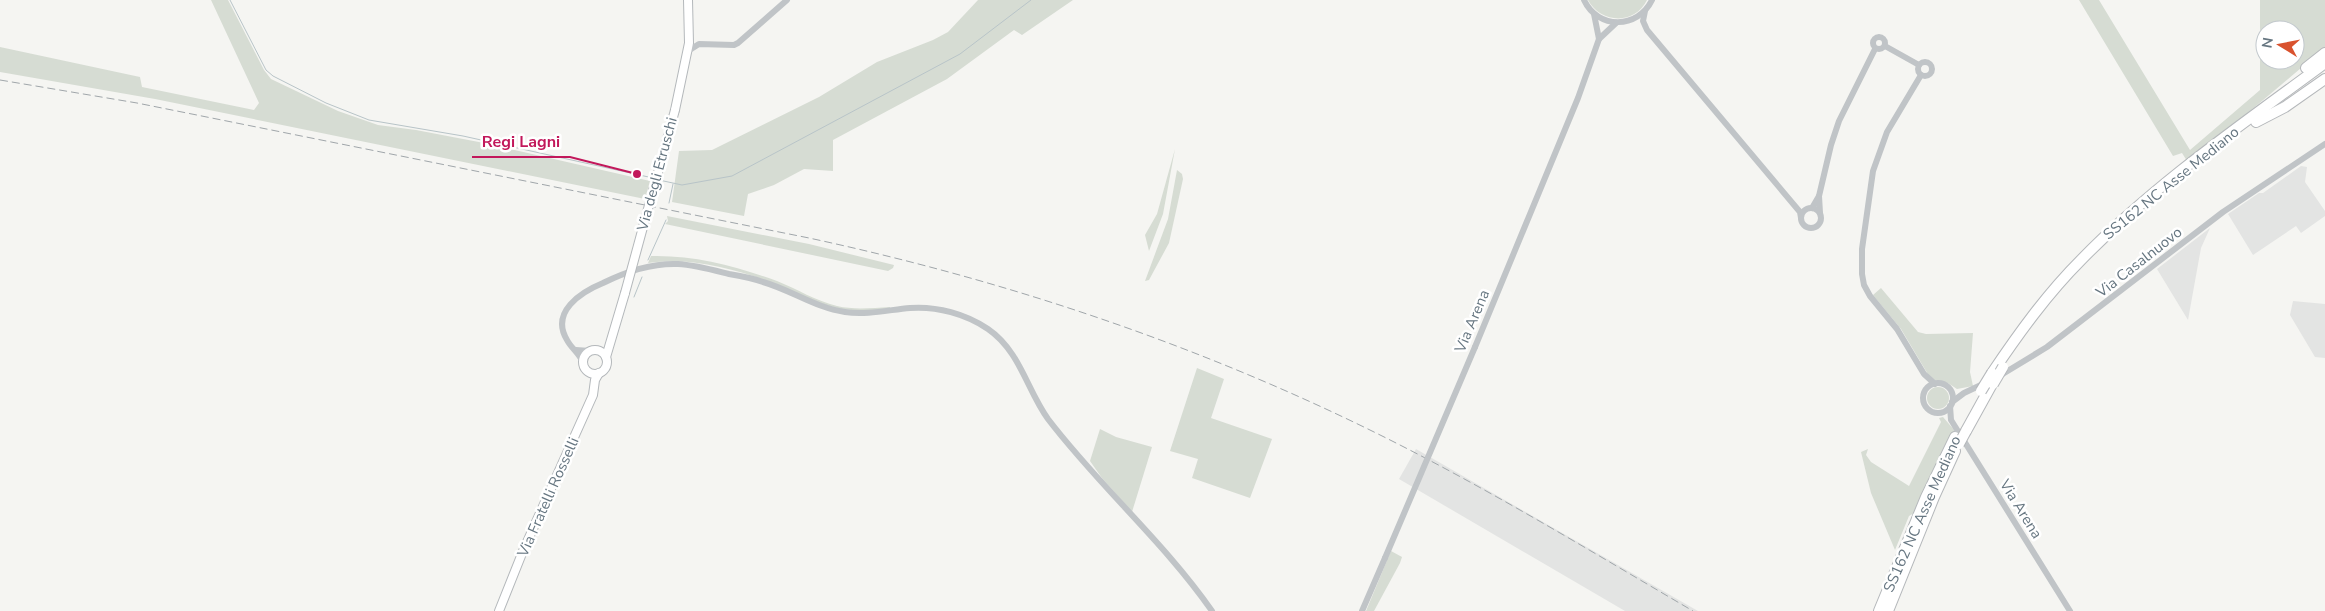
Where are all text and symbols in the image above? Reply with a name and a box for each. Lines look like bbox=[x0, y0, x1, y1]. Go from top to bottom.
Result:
north arrow bbox=[2255, 20, 2305, 70]
text: N bbox=[2257, 36, 2278, 50]
street label: Via degli Etruschi bbox=[632, 115, 682, 234]
street label: SS162 NC Asse Mediano bbox=[2099, 122, 2243, 244]
callout: Regi Lagni bbox=[472, 126, 570, 157]
text: Regi Lagni bbox=[482, 131, 560, 153]
street label: Via Casalnuovo bbox=[2091, 222, 2186, 303]
street label: Via Arena bbox=[1449, 287, 1494, 356]
street label: SS162 NC Asse Mediano bbox=[1878, 433, 1966, 595]
street label: Via Fratelli Rosselli bbox=[512, 434, 583, 561]
street label: Via Arena bbox=[1994, 475, 2047, 542]

